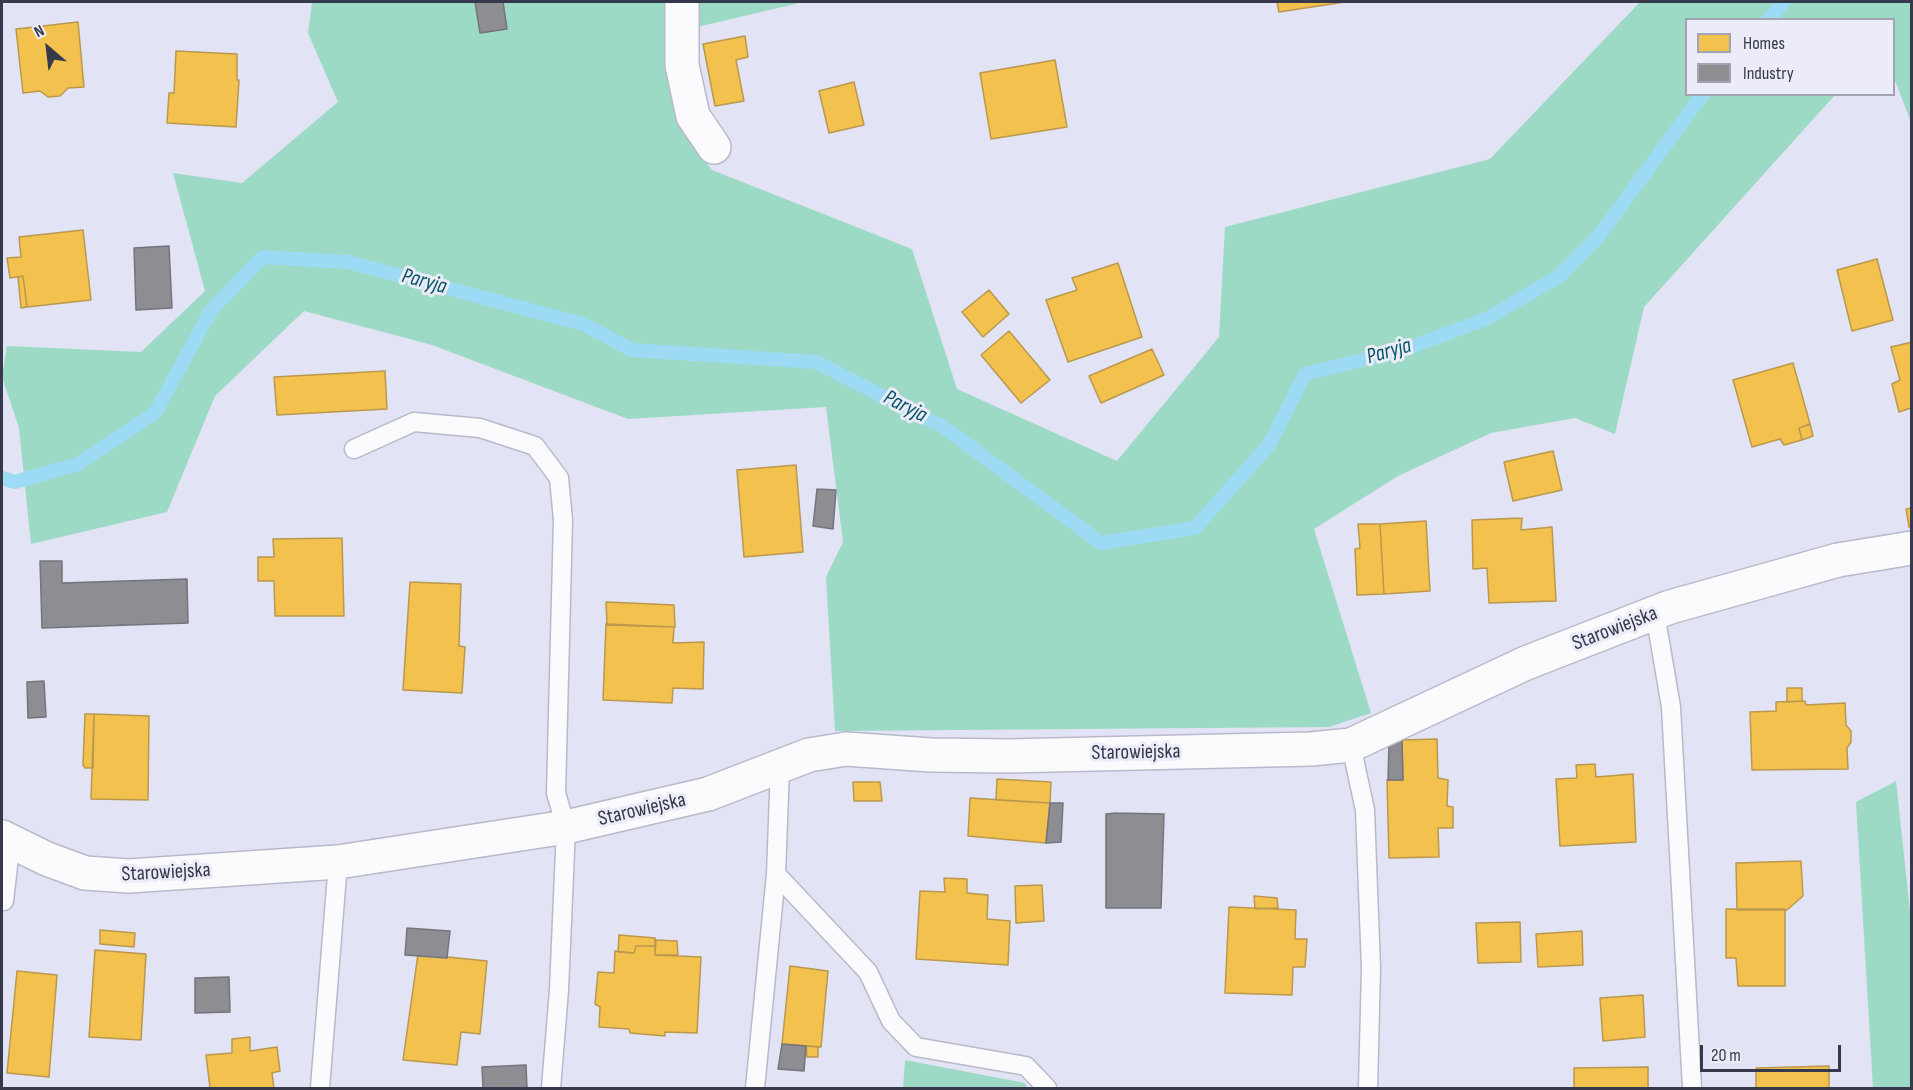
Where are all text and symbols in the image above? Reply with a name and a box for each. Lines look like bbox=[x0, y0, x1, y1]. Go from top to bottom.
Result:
north arrow bbox=[18, 18, 78, 78]
legend bbox=[1685, 18, 1895, 96]
text: N bbox=[31, 21, 48, 42]
text: Homes bbox=[1743, 33, 1785, 54]
text: Industry bbox=[1743, 63, 1794, 84]
water label: Paryja bbox=[399, 263, 449, 301]
water label: Paryja bbox=[1364, 333, 1414, 371]
water label: Paryja bbox=[879, 385, 931, 429]
street label: Starowiejska bbox=[1569, 601, 1661, 657]
street label: Starowiejska bbox=[1091, 740, 1181, 766]
street label: Starowiejska bbox=[596, 788, 688, 832]
street label: Starowiejska bbox=[121, 858, 211, 888]
scale bar bbox=[1703, 1033, 1844, 1071]
text: 20 m bbox=[1711, 1045, 1741, 1066]

